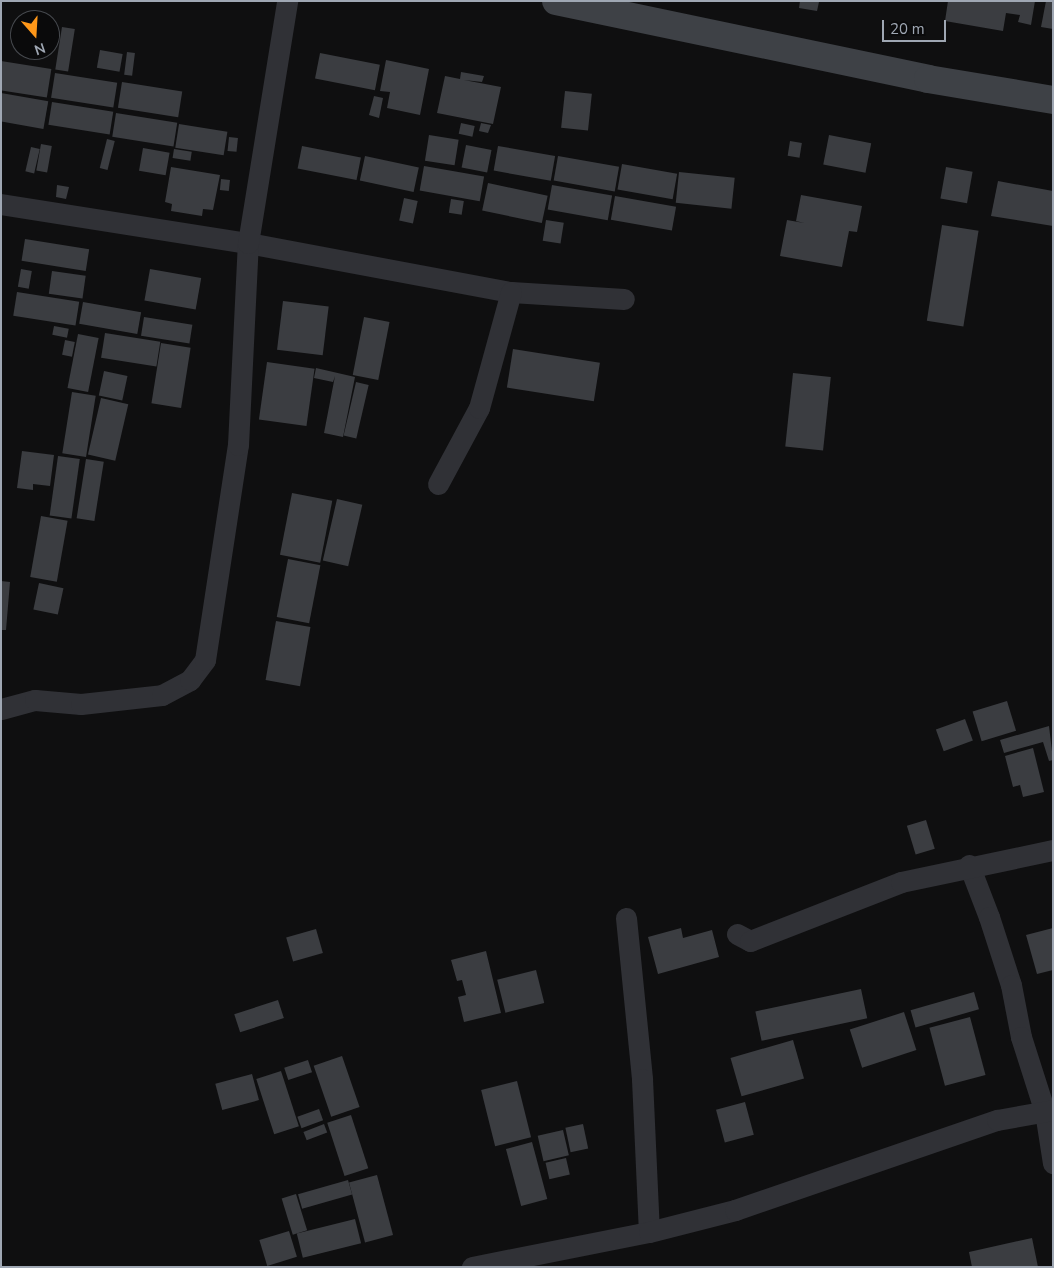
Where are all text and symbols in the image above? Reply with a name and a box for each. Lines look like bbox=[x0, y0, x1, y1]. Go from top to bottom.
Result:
north arrow bbox=[10, 10, 60, 60]
scale bar bbox=[884, 10, 948, 42]
text: 20 m bbox=[890, 19, 925, 39]
text: N bbox=[32, 38, 48, 59]

